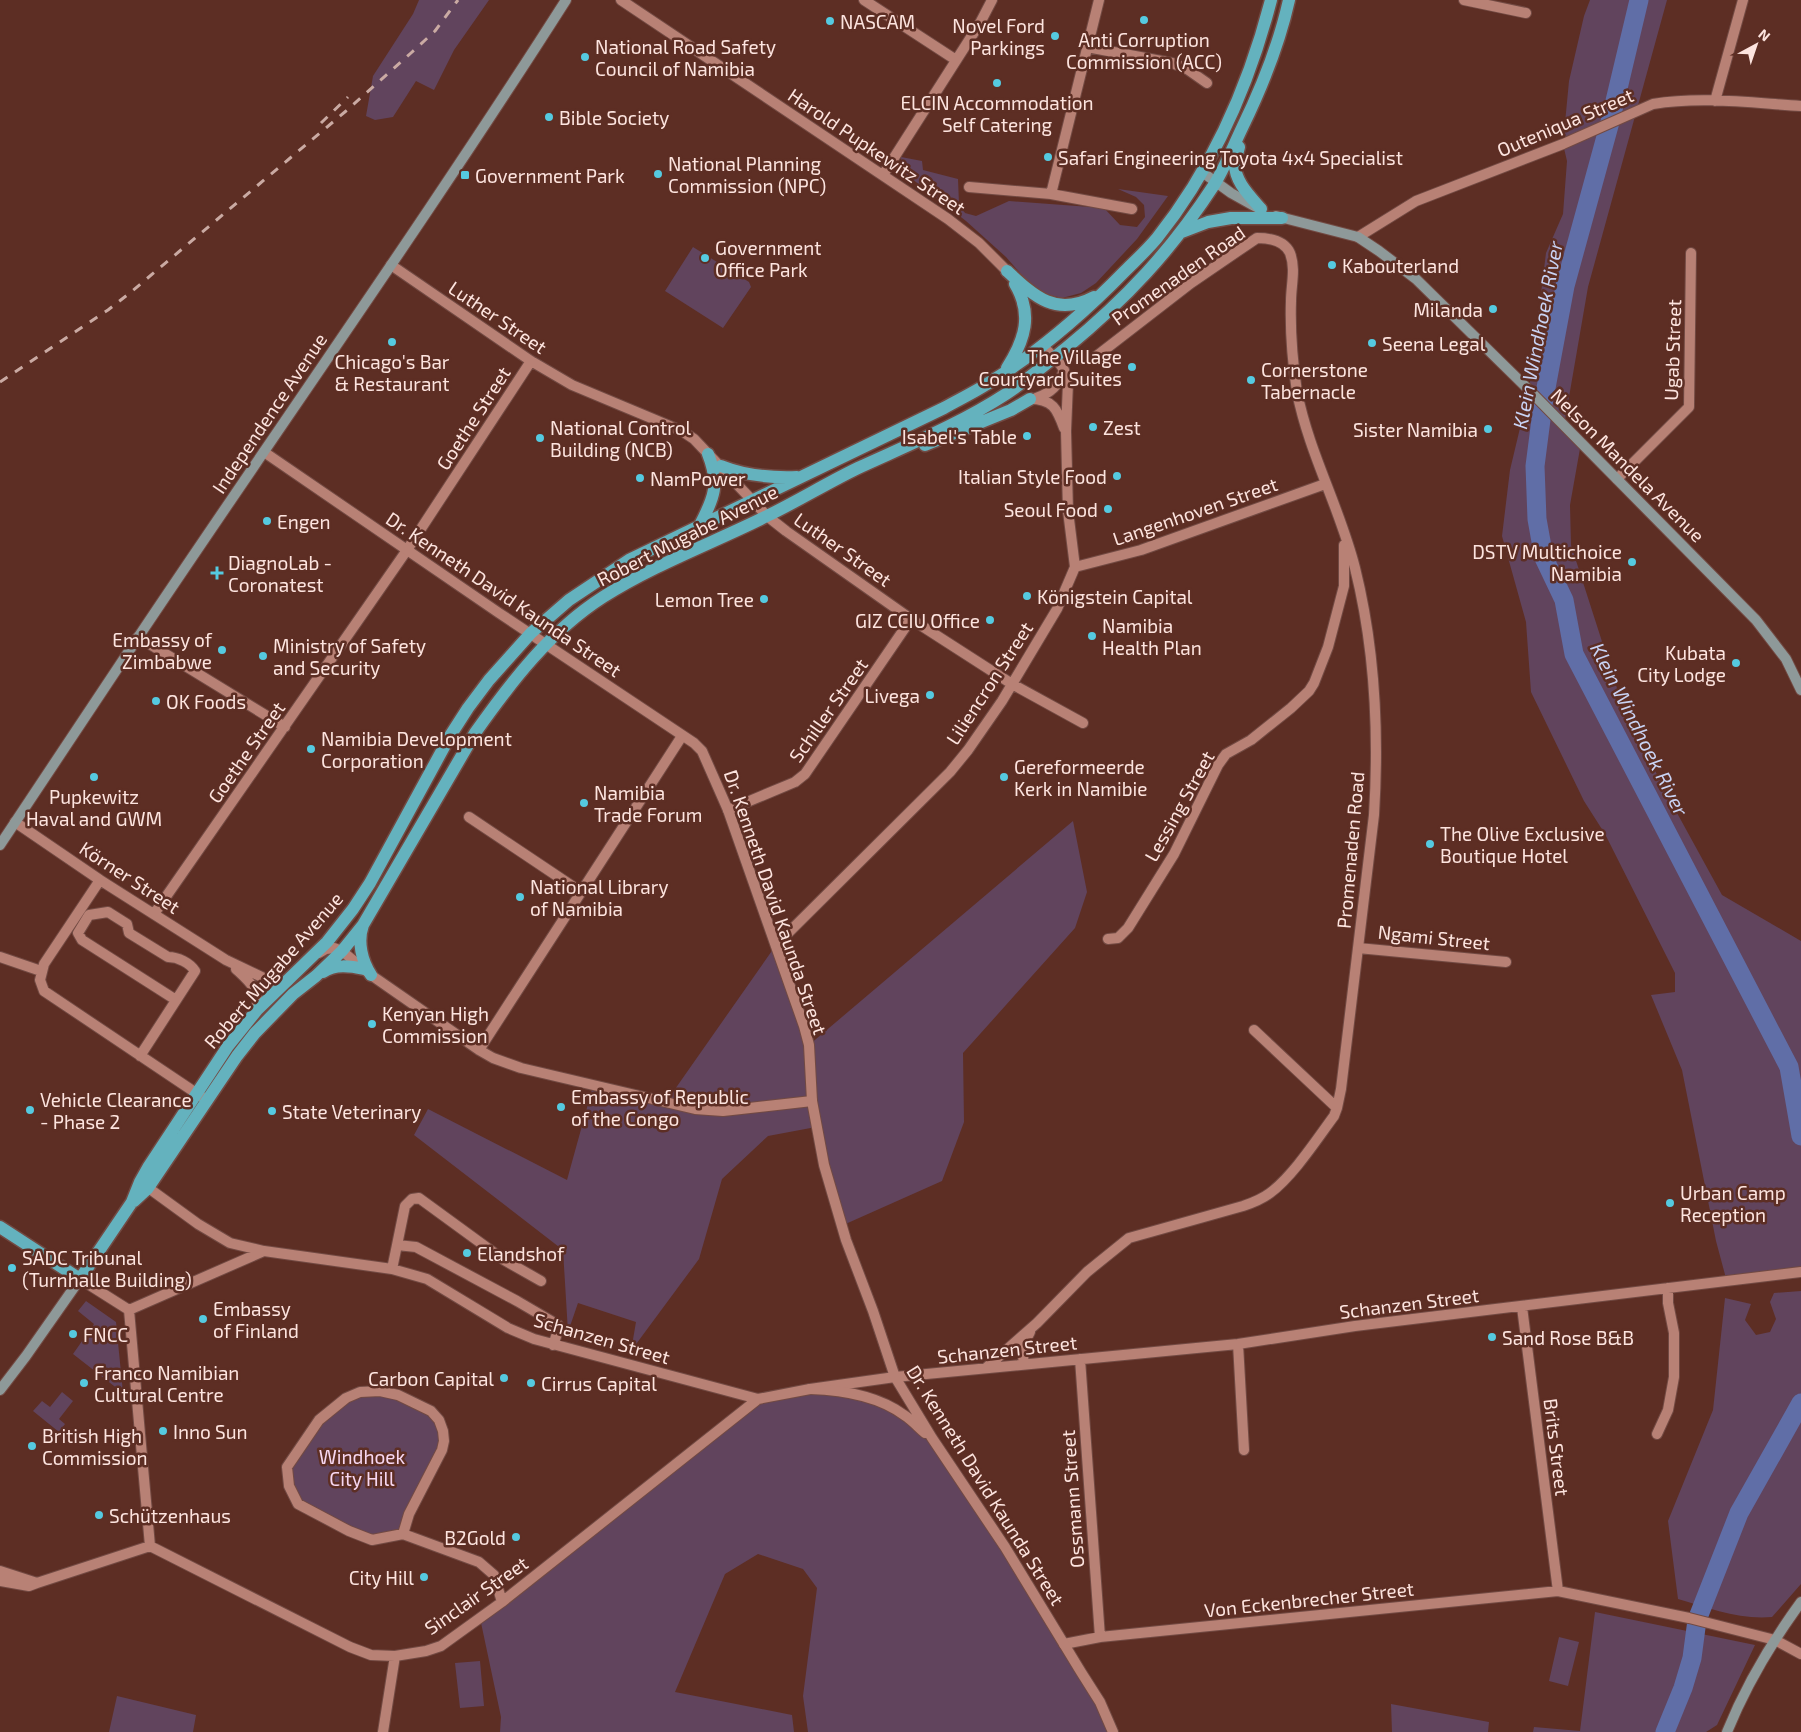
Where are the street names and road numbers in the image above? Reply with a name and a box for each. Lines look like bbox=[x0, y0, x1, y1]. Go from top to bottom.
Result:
street label: Harold Pupkewitz Street bbox=[784, 83, 970, 219]
street label: Outeniqua Street bbox=[1493, 83, 1637, 161]
street label: Promenaden Road bbox=[1107, 220, 1249, 330]
street label: Luther Street bbox=[445, 276, 551, 358]
street label: Ugab Street bbox=[1659, 299, 1685, 401]
street label: Independence Avenue bbox=[207, 329, 331, 497]
street label: Goethe Street bbox=[431, 362, 515, 474]
street label: Nelson Mandela Avenue bbox=[1546, 383, 1710, 547]
street label: Langenhoven Street bbox=[1109, 472, 1281, 550]
street label: Robert Mugabe Avenue bbox=[593, 479, 781, 591]
street label: Dr. Kenneth David Kaunda Street bbox=[382, 507, 626, 681]
street label: Luther Street bbox=[790, 507, 896, 591]
street label: Liliencron Street bbox=[941, 617, 1037, 749]
street label: Schiller Street bbox=[784, 654, 872, 766]
street label: Goethe Street bbox=[203, 697, 289, 807]
street label: Lessing Street bbox=[1139, 747, 1219, 865]
street label: Dr. Kenneth David Kaunda Street bbox=[720, 767, 832, 1037]
street label: Promenaden Road bbox=[1332, 770, 1368, 930]
street label: Körner Street bbox=[76, 836, 184, 918]
street label: Robert Mugabe Avenue bbox=[199, 887, 347, 1053]
street label: Ngami Street bbox=[1377, 920, 1491, 954]
street label: Schanzen Street bbox=[1338, 1283, 1480, 1323]
street label: Schanzen Street bbox=[531, 1308, 673, 1368]
street label: Schanzen Street bbox=[936, 1330, 1078, 1368]
street label: Dr. Kenneth David Kaunda Street bbox=[902, 1361, 1070, 1609]
street label: Brits Street bbox=[1540, 1397, 1574, 1497]
street label: Ossmann Street bbox=[1056, 1429, 1088, 1569]
street label: Sinclair Street bbox=[420, 1551, 532, 1639]
street label: Von Eckenbrecher Street bbox=[1203, 1577, 1415, 1621]

